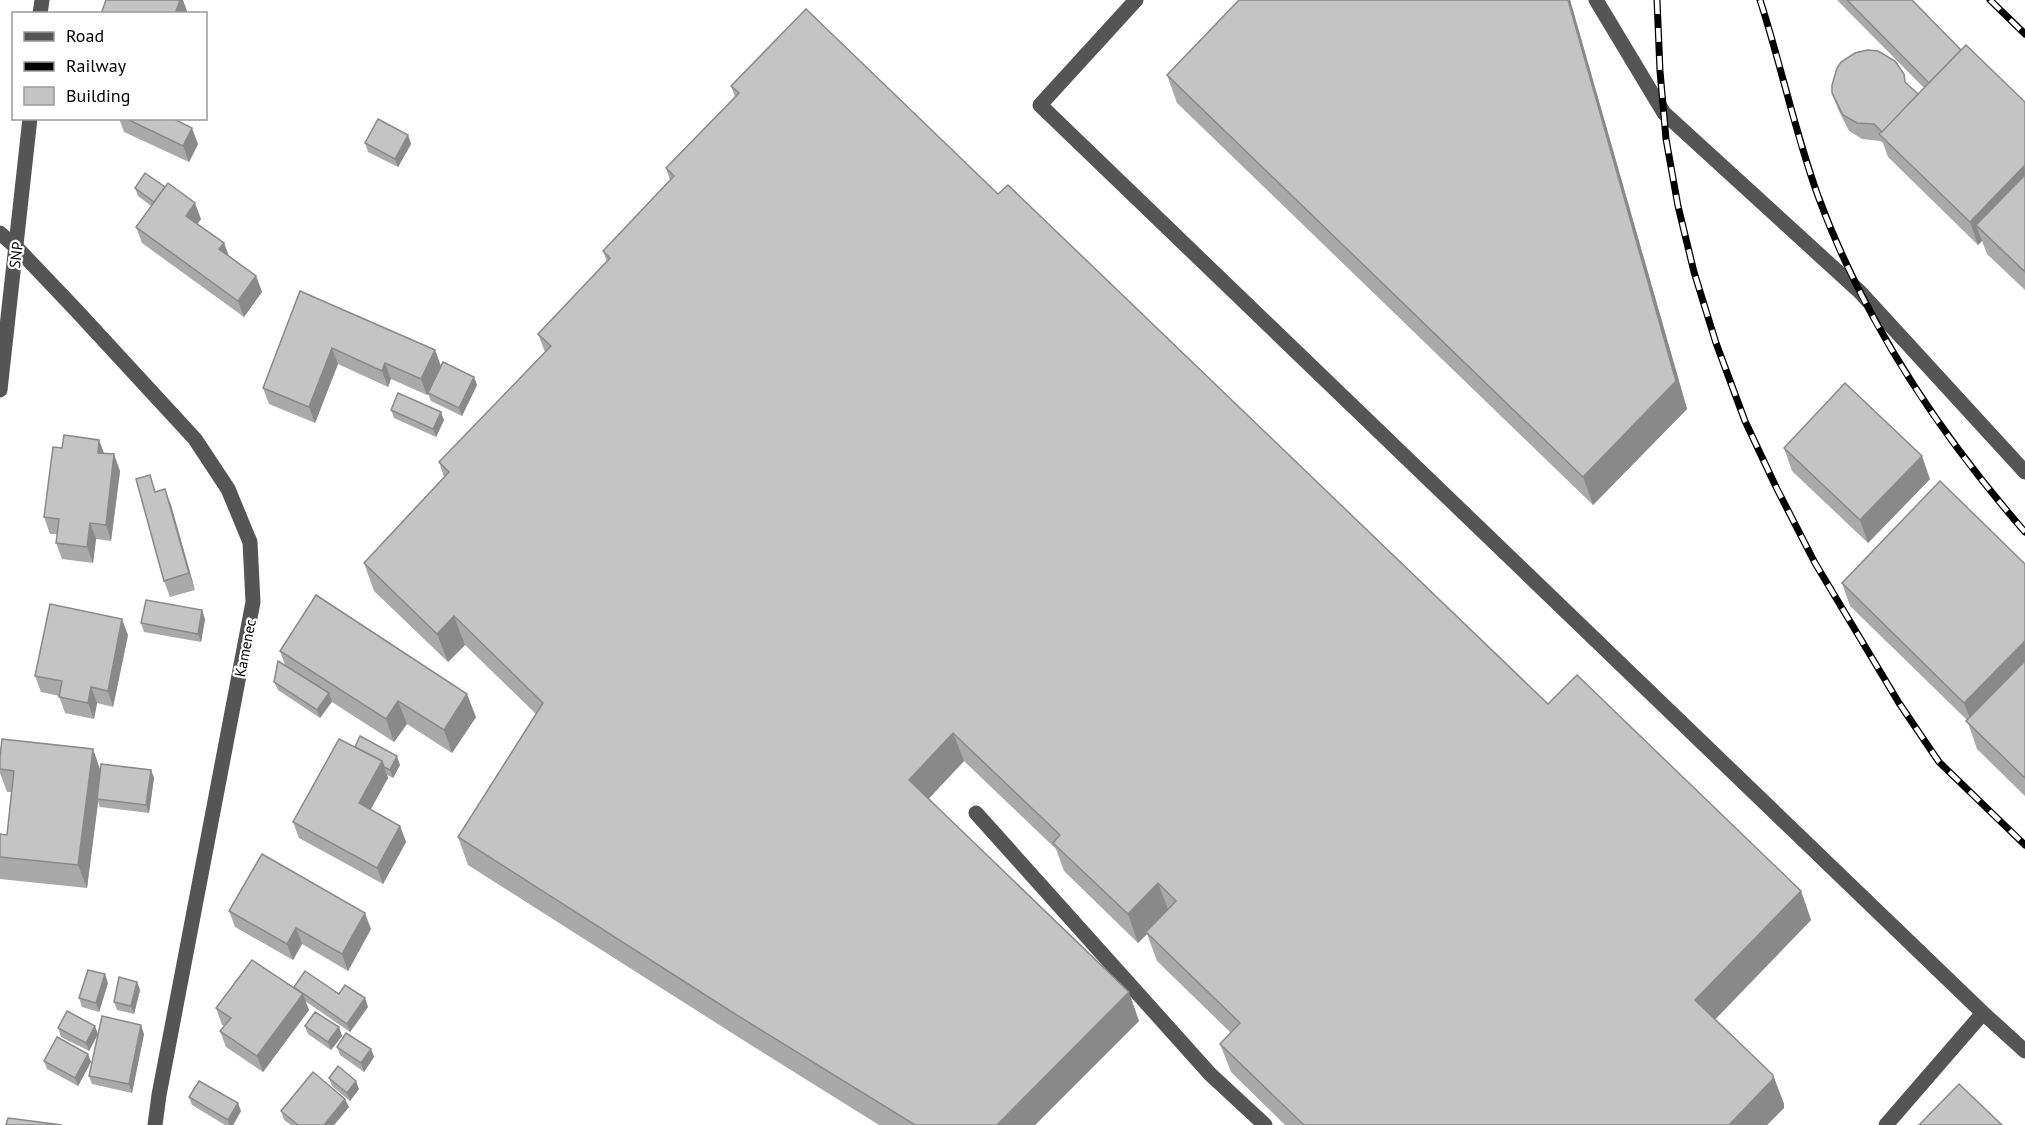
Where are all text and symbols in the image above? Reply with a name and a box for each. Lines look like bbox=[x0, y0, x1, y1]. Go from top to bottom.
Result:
legend bbox=[12, 12, 207, 120]
text: Road bbox=[66, 24, 104, 47]
text: Railway bbox=[66, 54, 127, 77]
text: Building bbox=[66, 84, 130, 107]
street label: SNP bbox=[5, 241, 27, 269]
street label: Kamenec bbox=[230, 617, 260, 678]

